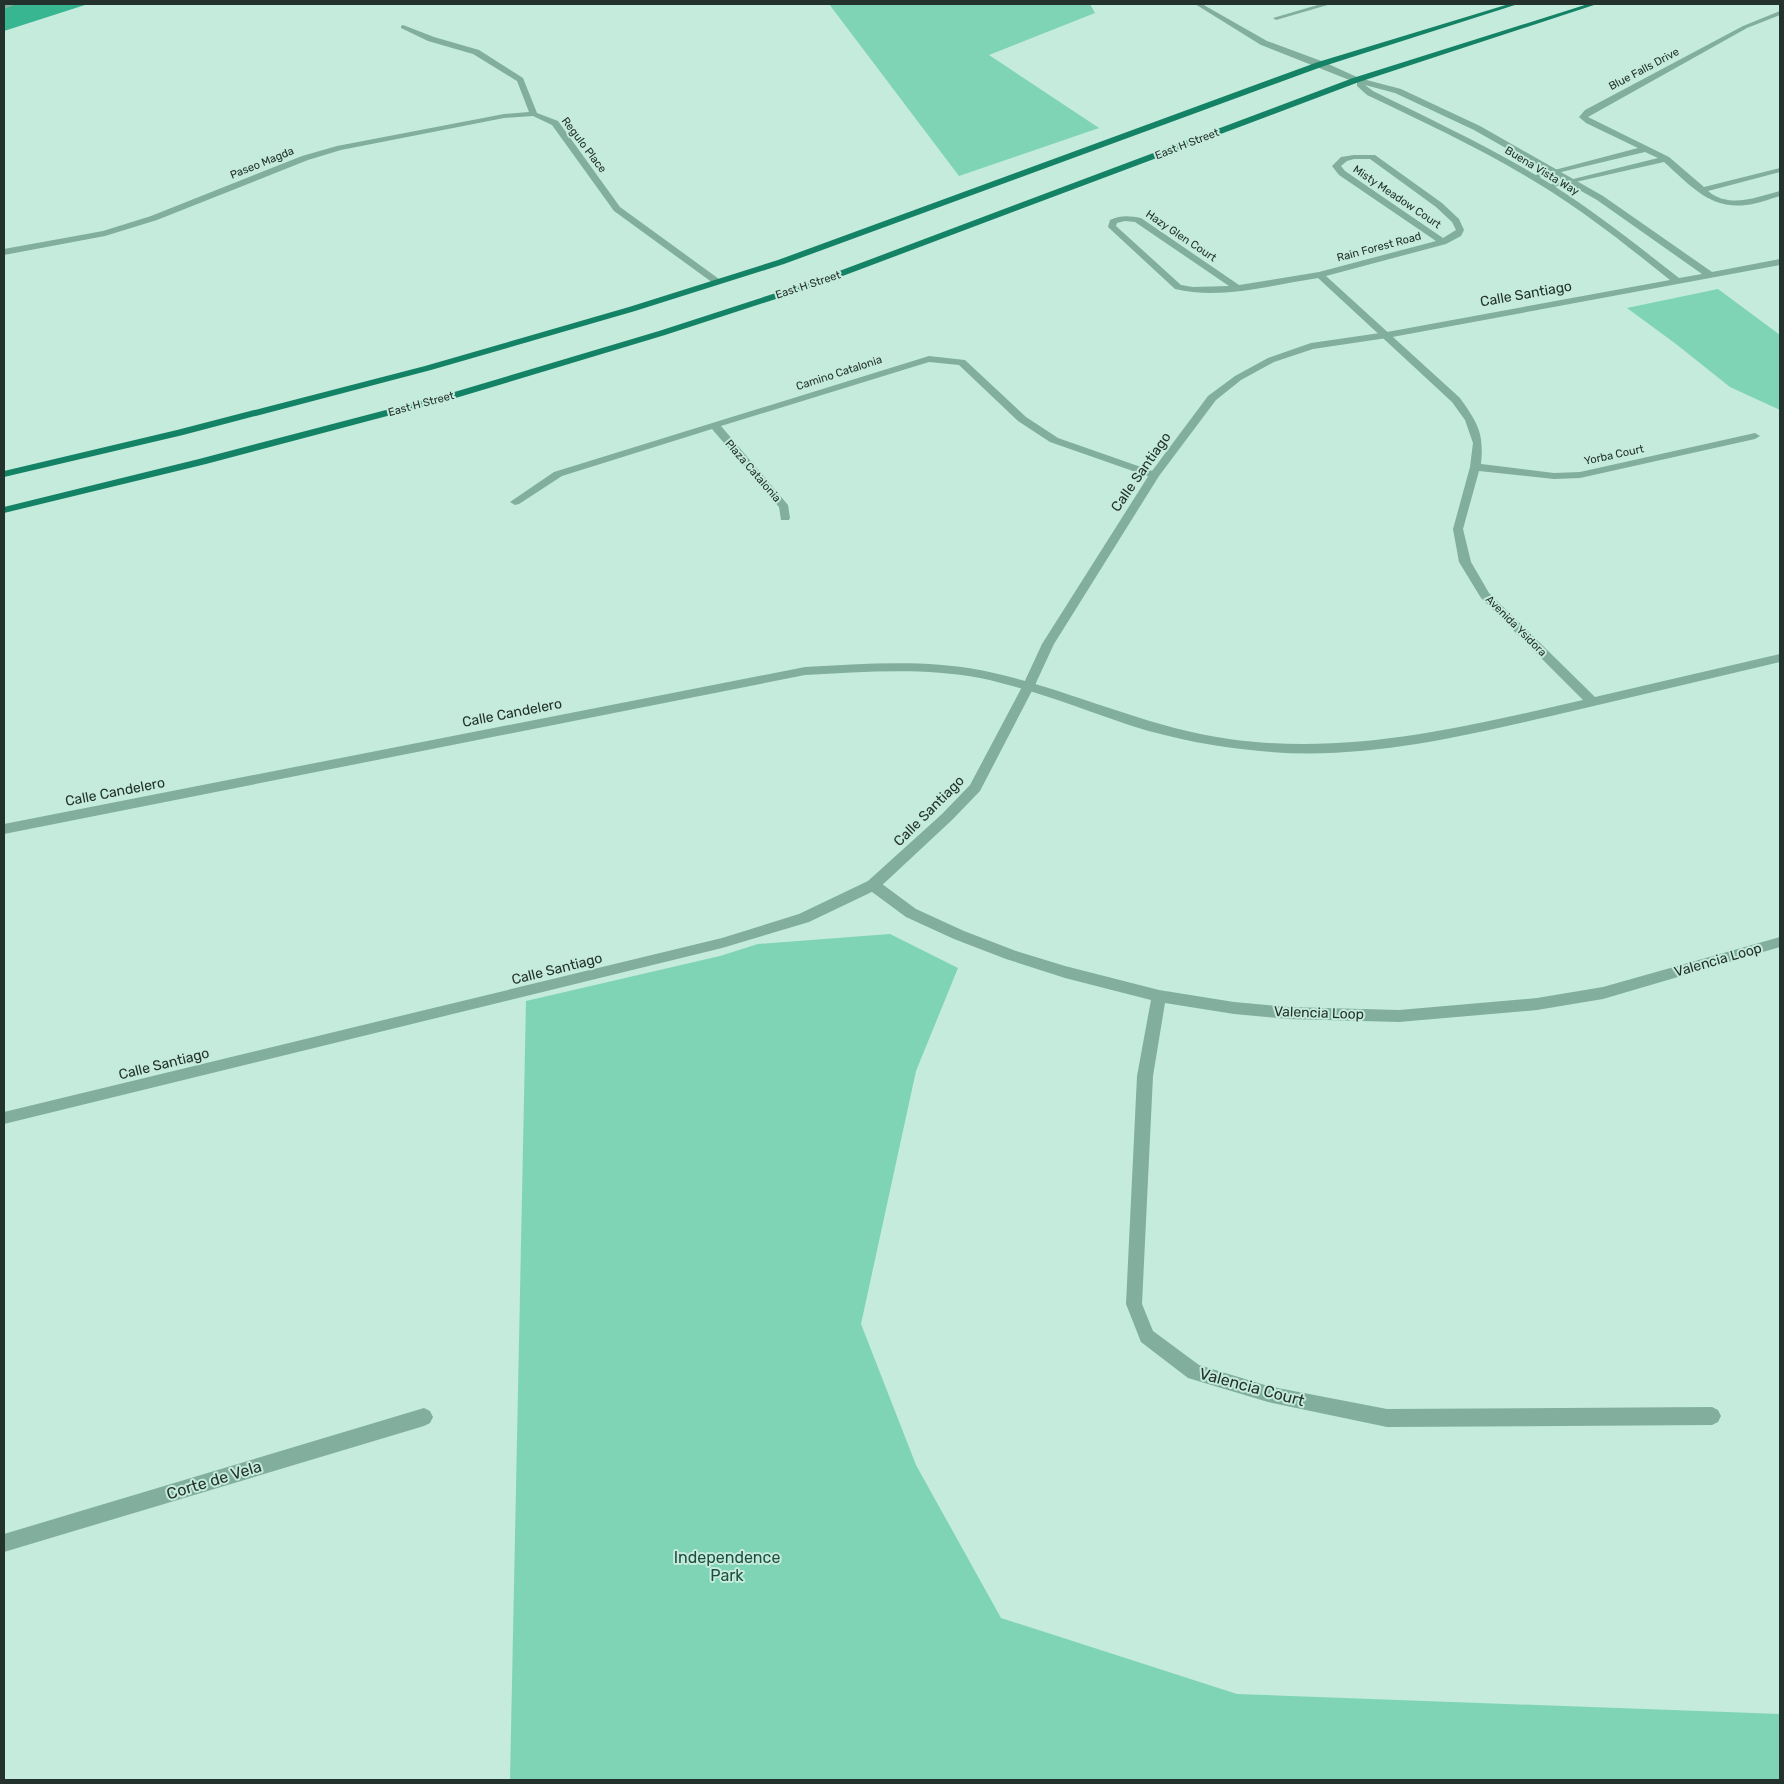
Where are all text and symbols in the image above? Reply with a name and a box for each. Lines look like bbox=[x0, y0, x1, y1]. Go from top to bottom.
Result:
street label: Blue Falls Drive bbox=[1607, 45, 1681, 93]
street label: Regulo Place bbox=[559, 115, 609, 175]
street label: East H Street bbox=[1153, 126, 1222, 162]
street label: Paseo Magda bbox=[228, 144, 296, 182]
street label: Buena Vista Way bbox=[1503, 144, 1581, 198]
street label: Misty Meadow Court bbox=[1350, 163, 1444, 232]
street label: Hazy Glen Court bbox=[1143, 208, 1219, 265]
street label: Rain Forest Road bbox=[1335, 229, 1423, 265]
street label: East H Street bbox=[774, 268, 843, 302]
street label: Calle Santiago bbox=[1479, 278, 1573, 310]
street label: Camino Catalonia bbox=[794, 353, 884, 393]
street label: East H Street bbox=[387, 389, 456, 419]
street label: Calle Santiago bbox=[1107, 429, 1175, 515]
street label: Plaza Catalonia bbox=[722, 437, 784, 505]
street label: Yorba Court bbox=[1583, 442, 1646, 468]
street label: Avenida Ysidora bbox=[1483, 593, 1549, 659]
street label: Calle Candelero bbox=[461, 695, 563, 731]
street label: Calle Santiago bbox=[890, 772, 968, 850]
street label: Calle Candelero bbox=[64, 774, 166, 810]
street label: Valencia Loop bbox=[1672, 939, 1764, 981]
street label: Calle Santiago bbox=[510, 950, 604, 988]
street label: Valencia Loop bbox=[1274, 1003, 1364, 1023]
street label: Calle Santiago bbox=[117, 1045, 211, 1083]
street label: Valencia Court bbox=[1197, 1364, 1307, 1410]
street label: Corte de Vela bbox=[164, 1457, 264, 1503]
park label: Independence Park bbox=[674, 1548, 780, 1585]

